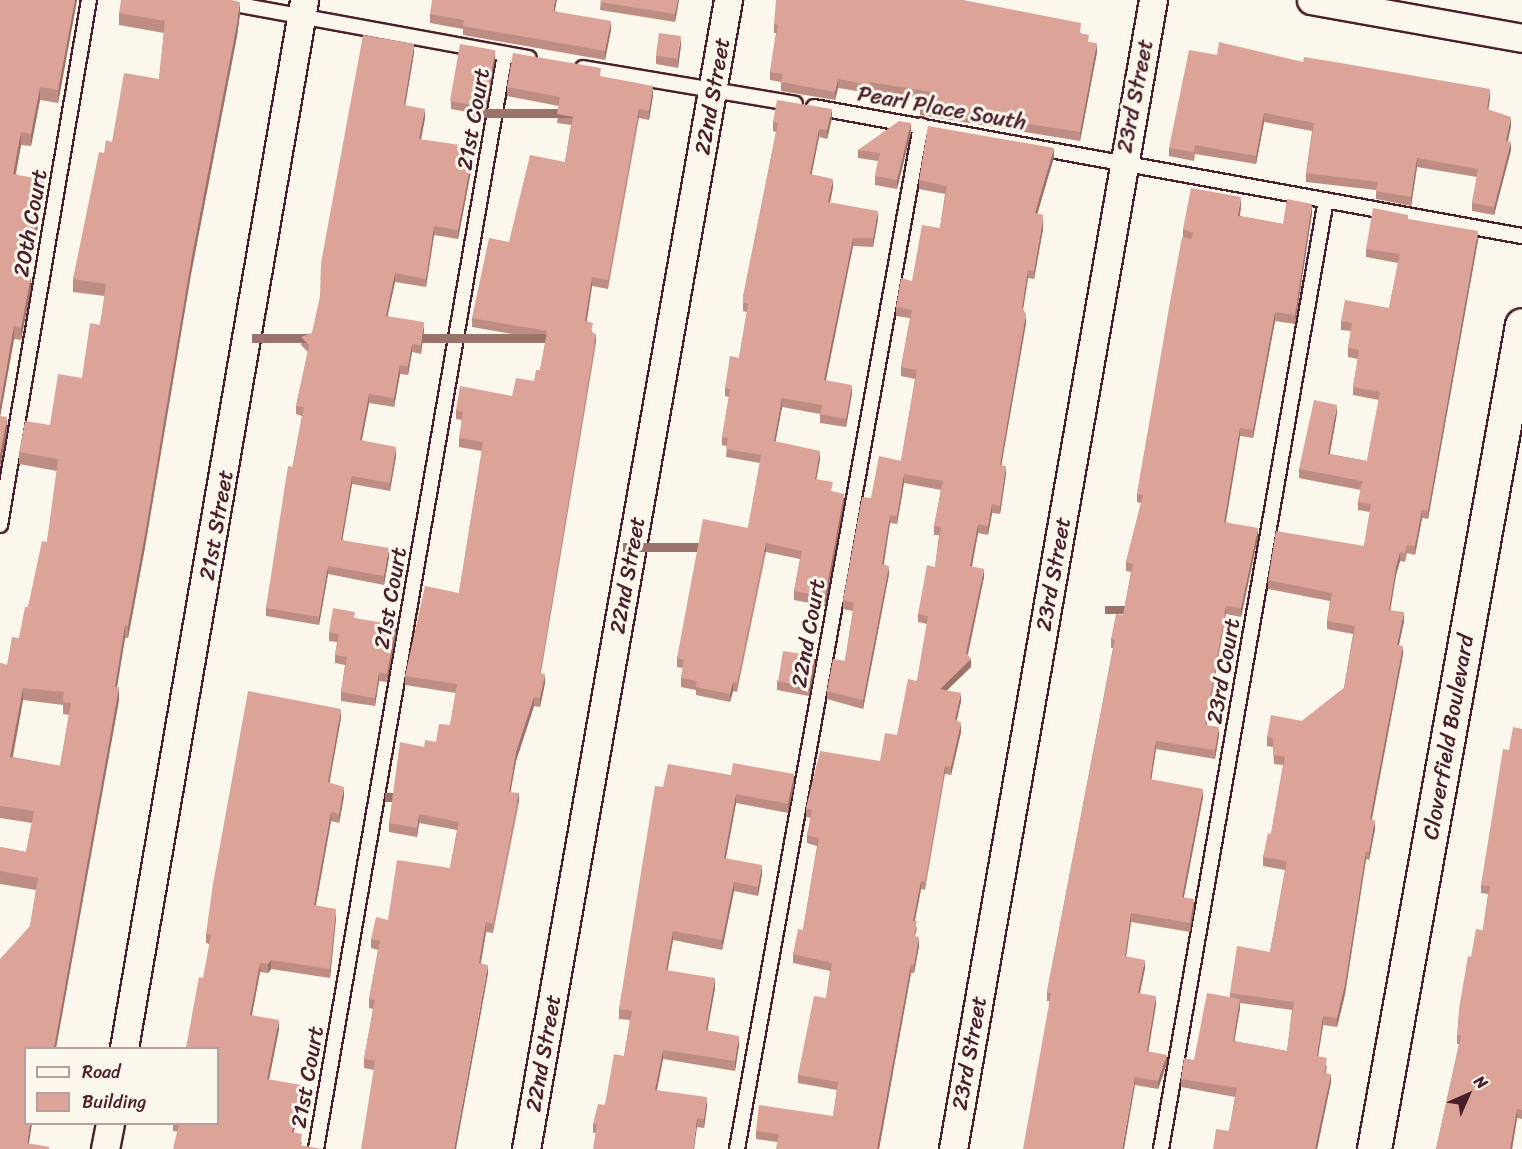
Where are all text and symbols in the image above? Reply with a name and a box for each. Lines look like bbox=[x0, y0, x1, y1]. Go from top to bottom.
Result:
street label: 22nd Street bbox=[689, 35, 735, 157]
street label: 23rd Street bbox=[1111, 37, 1159, 155]
street label: 21st Court bbox=[451, 66, 495, 172]
street label: Pearl Place South bbox=[854, 80, 1030, 136]
street label: 20th Court bbox=[8, 167, 52, 279]
street label: 21st Street bbox=[193, 468, 239, 582]
street label: 22nd Street bbox=[604, 514, 650, 636]
street label: 23rd Street bbox=[1030, 515, 1076, 633]
street label: 21st Court bbox=[368, 545, 412, 651]
street label: 22nd Court bbox=[785, 577, 831, 689]
street label: 23rd Court bbox=[1201, 616, 1245, 726]
street label: Cloverfield Boulevard bbox=[1417, 632, 1479, 842]
street label: 22nd Street bbox=[520, 992, 566, 1114]
street label: 23rd Street bbox=[946, 994, 992, 1112]
street label: 21st Court bbox=[285, 1024, 329, 1130]
legend bbox=[24, 1047, 219, 1125]
text: Road bbox=[82, 1056, 121, 1088]
north arrow bbox=[1438, 1065, 1498, 1125]
text: N bbox=[1467, 1068, 1495, 1096]
text: Building bbox=[82, 1086, 146, 1118]

